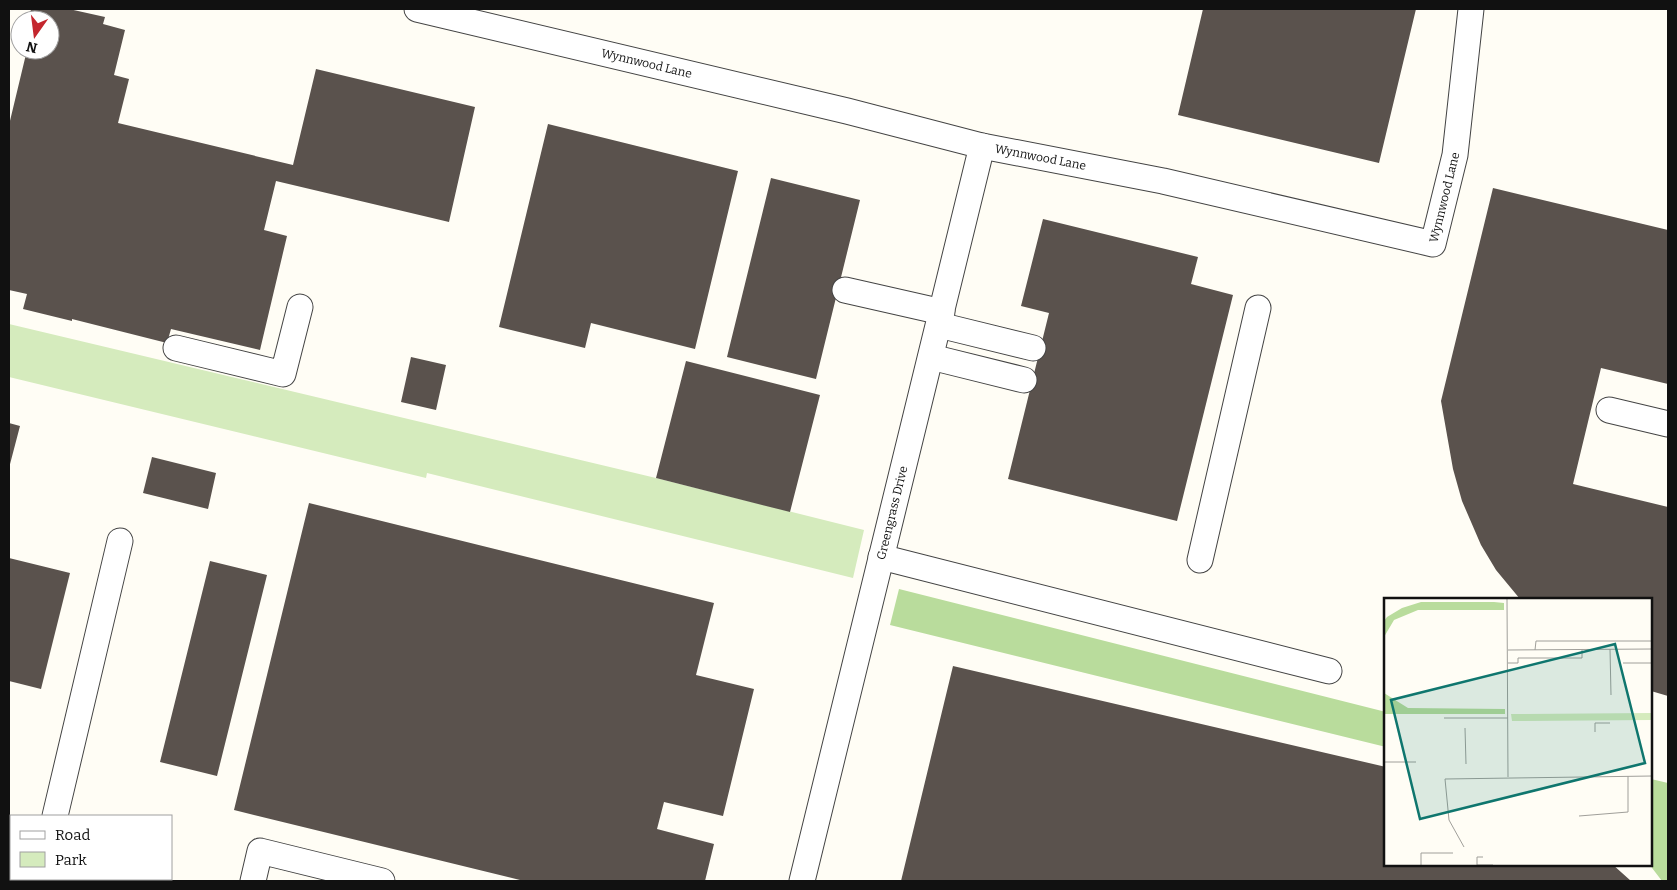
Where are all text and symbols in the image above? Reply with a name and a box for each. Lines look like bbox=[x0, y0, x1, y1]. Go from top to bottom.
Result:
north arrow bbox=[10, 10, 60, 60]
text: N bbox=[24, 38, 39, 57]
street label: Wynnwood Lane bbox=[600, 46, 693, 81]
street label: Wynnwood Lane bbox=[994, 142, 1087, 173]
street label: Wynnwood Lane bbox=[1427, 151, 1462, 244]
street label: Greengrass Drive bbox=[874, 464, 910, 561]
inset map bbox=[1384, 598, 1652, 865]
legend bbox=[10, 815, 172, 880]
text: Road bbox=[55, 826, 90, 844]
text: Park bbox=[55, 851, 87, 869]

